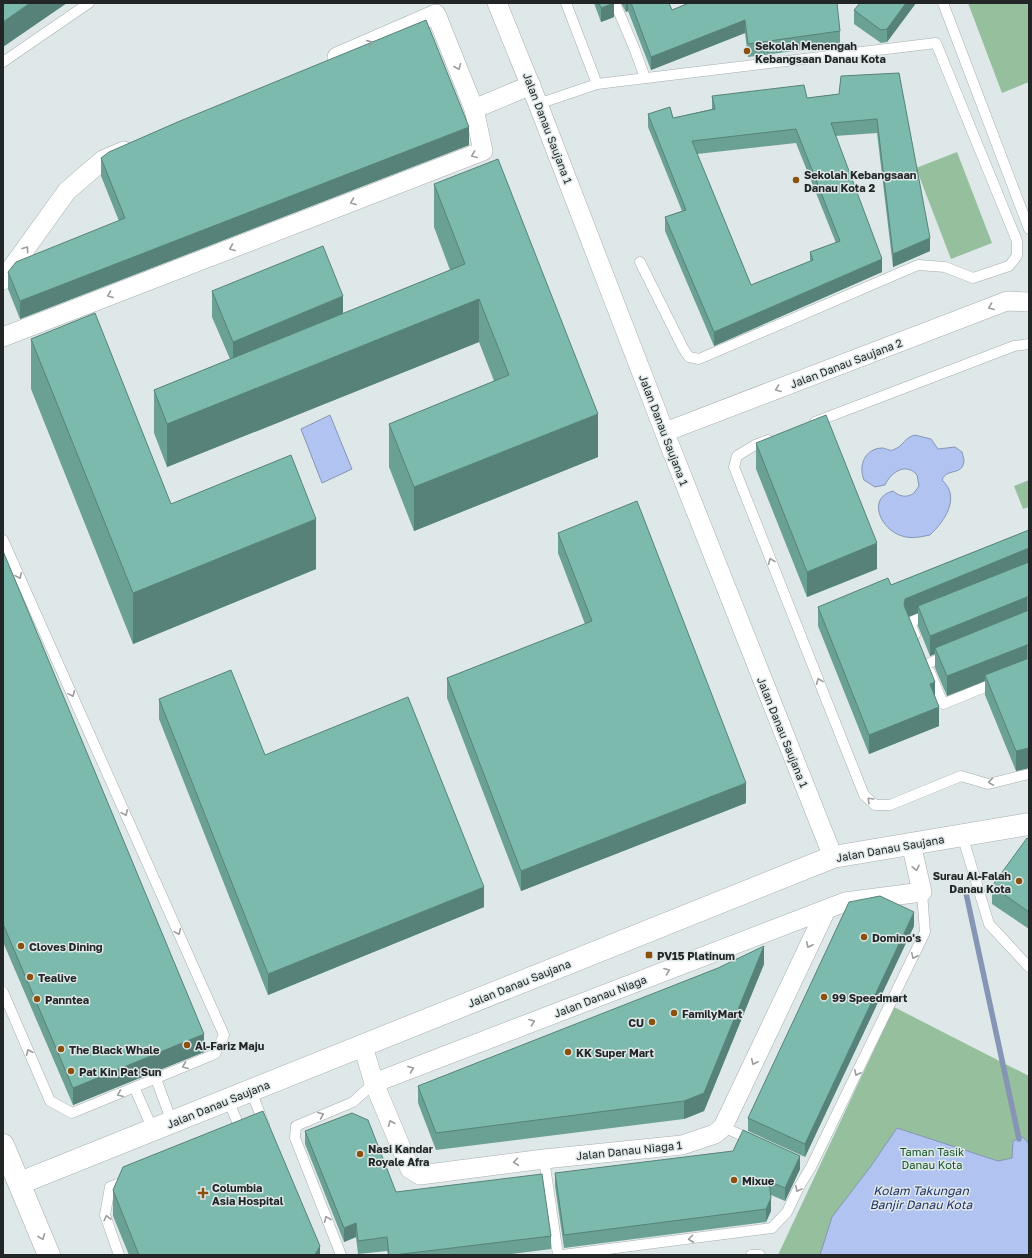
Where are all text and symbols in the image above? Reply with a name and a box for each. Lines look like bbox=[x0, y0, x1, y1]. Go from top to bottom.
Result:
one-way arrow bbox=[366, 39, 373, 47]
place label: Sekolah Menengah Kebangsaan Danau Kota bbox=[755, 39, 886, 65]
marker: Sekolah Menengah Kebangsaan Danau Kota bbox=[742, 46, 752, 56]
one-way arrow bbox=[453, 64, 461, 71]
street label: Jalan Danau Saujana 1 bbox=[521, 71, 575, 185]
one-way arrow bbox=[471, 150, 478, 158]
place label: Sekolah Kebangsaan Danau Kota 2 bbox=[804, 168, 917, 194]
marker: Sekolah Kebangsaan Danau Kota 2 bbox=[791, 175, 801, 185]
one-way arrow bbox=[349, 197, 356, 205]
one-way arrow bbox=[228, 244, 235, 252]
one-way arrow bbox=[21, 246, 29, 253]
one-way arrow bbox=[107, 291, 114, 299]
one-way arrow bbox=[988, 303, 995, 311]
street label: Jalan Danau Saujana 2 bbox=[788, 336, 904, 390]
street label: Jalan Danau Saujana 1 bbox=[637, 373, 691, 487]
one-way arrow bbox=[775, 385, 782, 393]
one-way arrow bbox=[768, 557, 776, 564]
one-way arrow bbox=[14, 571, 22, 579]
street label: Jalan Danau Saujana 1 bbox=[755, 675, 811, 789]
one-way arrow bbox=[816, 678, 824, 685]
one-way arrow bbox=[67, 690, 75, 698]
one-way arrow bbox=[988, 777, 994, 786]
one-way arrow bbox=[867, 797, 875, 805]
one-way arrow bbox=[120, 809, 128, 816]
street label: Jalan Danau Saujana bbox=[835, 832, 945, 864]
one-way arrow bbox=[912, 864, 920, 871]
place label: Surau Al-Falah Danau Kota bbox=[933, 869, 1011, 895]
marker: Surau Al-Falah Danau Kota bbox=[1014, 876, 1024, 886]
one-way arrow bbox=[173, 927, 181, 935]
place label: Domino's bbox=[872, 931, 921, 944]
marker: Domino's bbox=[859, 932, 869, 942]
place label: Cloves Dining bbox=[29, 940, 103, 953]
one-way arrow bbox=[806, 940, 814, 948]
marker: Cloves Dining bbox=[16, 941, 26, 951]
place label: PV15 Platinum bbox=[657, 949, 735, 962]
marker: PV15 Platinum bbox=[644, 950, 654, 960]
one-way arrow bbox=[911, 952, 918, 959]
street label: Jalan Danau Saujana bbox=[466, 956, 572, 1010]
one-way arrow bbox=[663, 967, 670, 975]
place label: Tealive bbox=[38, 971, 77, 984]
marker: Tealive bbox=[25, 972, 35, 982]
street label: Jalan Danau Niaga bbox=[552, 972, 648, 1020]
place label: 99 Speedmart bbox=[832, 991, 908, 1004]
marker: 99 Speedmart bbox=[819, 992, 829, 1002]
place label: Panntea bbox=[45, 993, 89, 1006]
marker: Panntea bbox=[32, 994, 42, 1004]
place label: FamilyMart bbox=[682, 1007, 743, 1020]
marker: FamilyMart bbox=[669, 1008, 679, 1018]
place label: CU bbox=[628, 1016, 644, 1029]
marker: CU bbox=[647, 1017, 657, 1027]
one-way arrow bbox=[529, 1019, 536, 1027]
place label: Al-Fariz Maju bbox=[195, 1039, 264, 1052]
marker: Al-Fariz Maju bbox=[182, 1040, 192, 1050]
place label: The Black Whale bbox=[69, 1043, 160, 1056]
marker: The Black Whale bbox=[56, 1044, 66, 1054]
place label: KK Super Mart bbox=[576, 1046, 655, 1059]
marker: KK Super Mart bbox=[563, 1047, 573, 1057]
one-way arrow bbox=[26, 1049, 34, 1057]
one-way arrow bbox=[751, 1058, 759, 1066]
one-way arrow bbox=[182, 1062, 189, 1070]
place label: Pat Kin Pat Sun bbox=[79, 1065, 162, 1078]
one-way arrow bbox=[407, 1065, 414, 1073]
marker: Pat Kin Pat Sun bbox=[66, 1066, 76, 1076]
one-way arrow bbox=[854, 1069, 862, 1076]
street label: Jalan Danau Saujana bbox=[165, 1077, 271, 1131]
one-way arrow bbox=[116, 1090, 123, 1098]
one-way arrow bbox=[317, 1112, 324, 1120]
one-way arrow bbox=[388, 1120, 396, 1127]
street label: Jalan Danau Niaga 1 bbox=[575, 1138, 683, 1162]
place label: Nasi Kandar Royale Afra bbox=[368, 1142, 434, 1168]
park label: Taman Tasik Danau Kota bbox=[900, 1145, 964, 1171]
marker: Nasi Kandar Royale Afra bbox=[355, 1149, 365, 1159]
one-way arrow bbox=[513, 1157, 519, 1166]
place label: Mixue bbox=[742, 1174, 775, 1187]
marker: Mixue bbox=[729, 1175, 739, 1185]
place label: Columbia Asia Hospital bbox=[212, 1181, 284, 1207]
water label: Kolam Takungan Banjir Danau Kota bbox=[870, 1183, 974, 1212]
one-way arrow bbox=[795, 1185, 803, 1192]
marker: Columbia Asia Hospital bbox=[197, 1187, 209, 1199]
one-way arrow bbox=[103, 1215, 111, 1222]
one-way arrow bbox=[324, 1215, 332, 1223]
one-way arrow bbox=[37, 1232, 45, 1240]
one-way arrow bbox=[688, 1234, 694, 1243]

